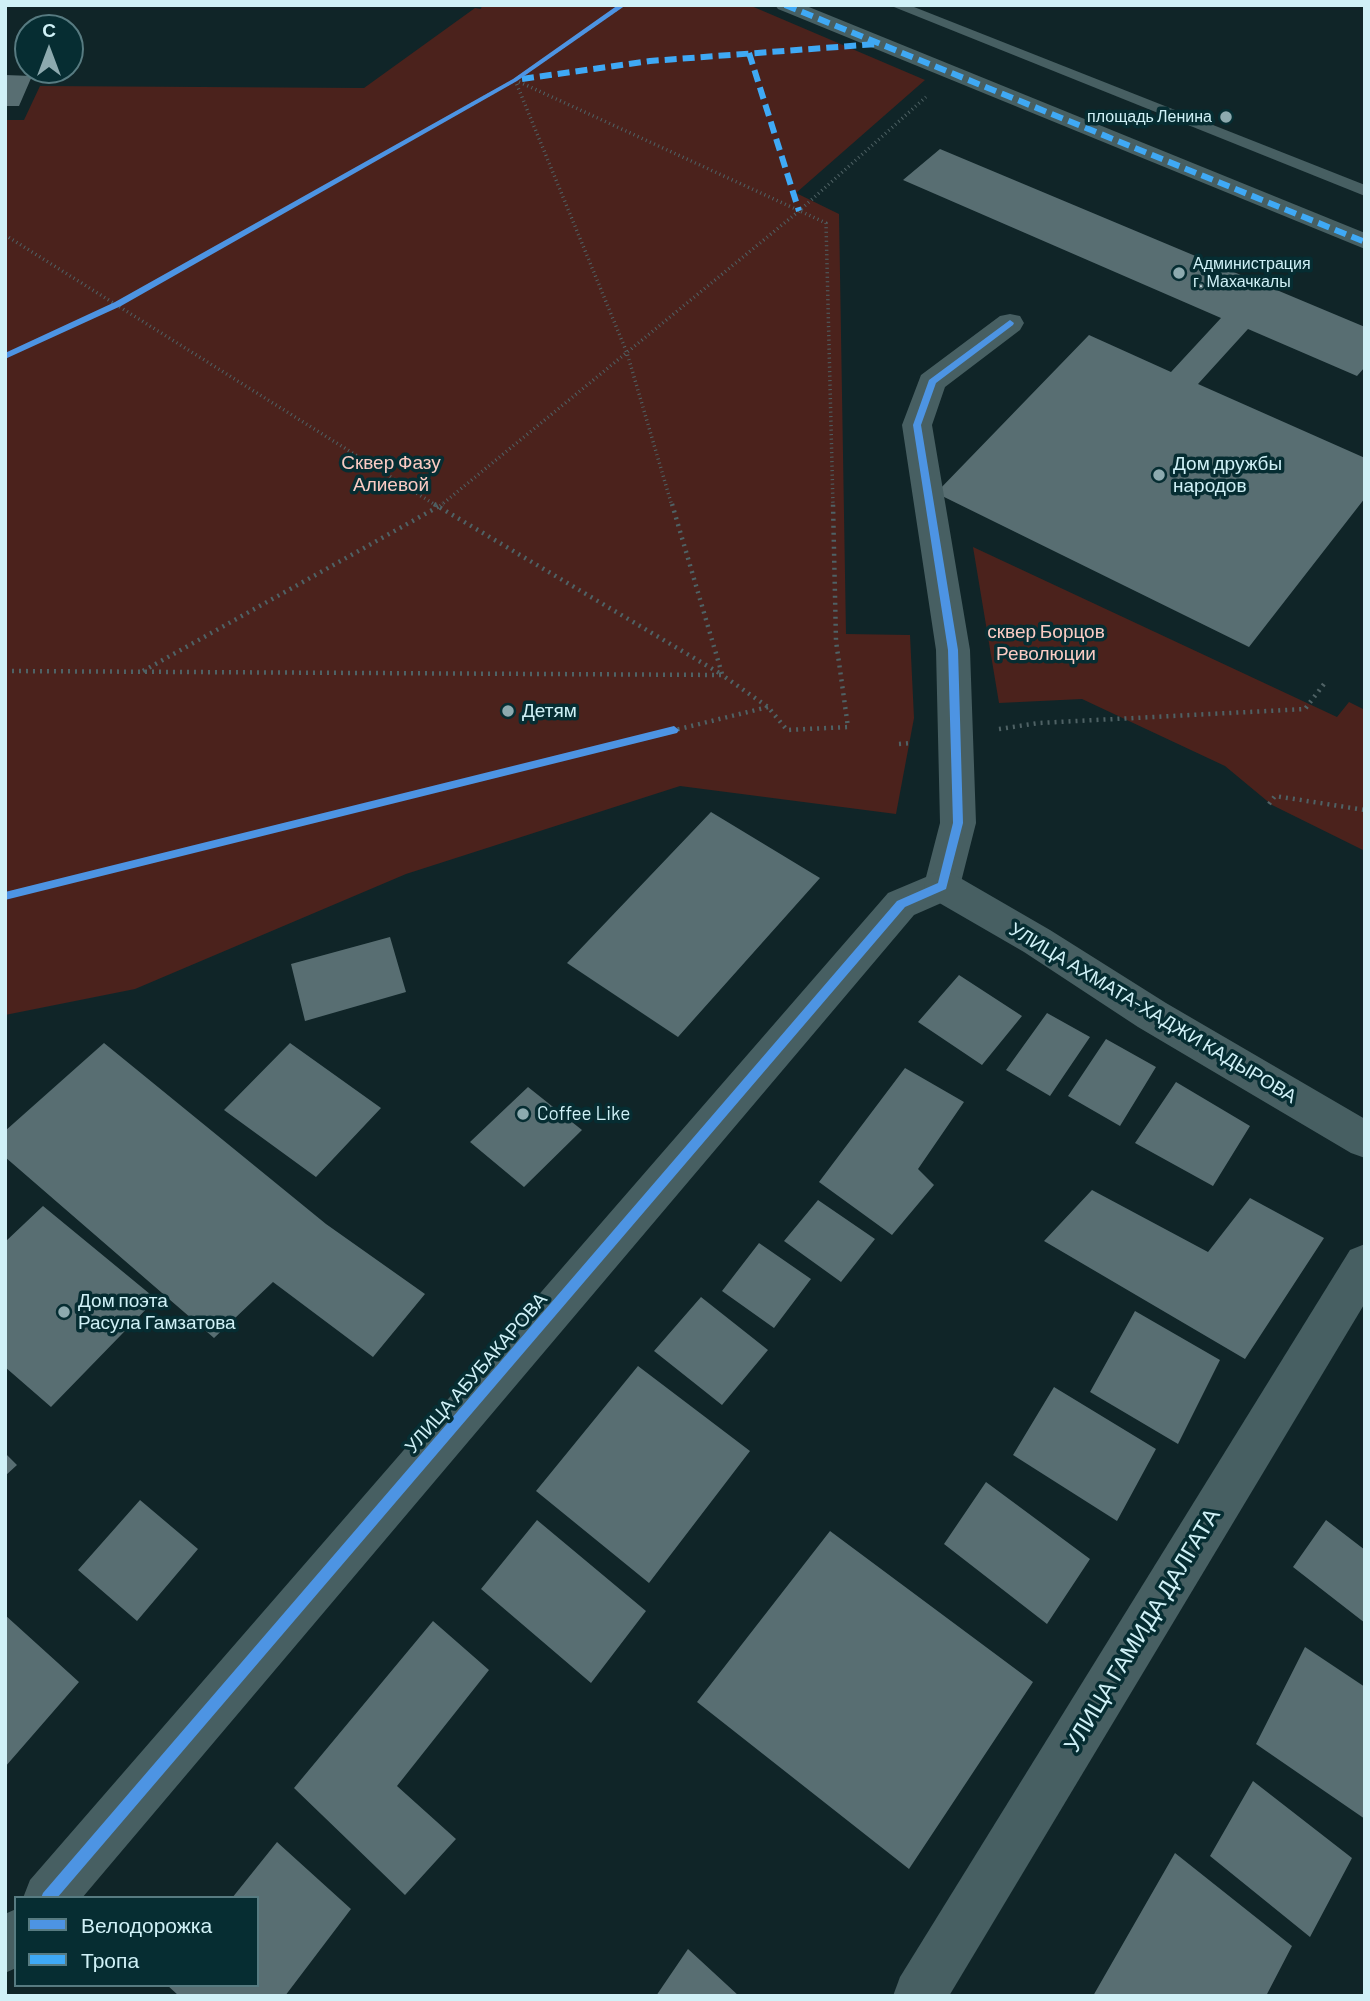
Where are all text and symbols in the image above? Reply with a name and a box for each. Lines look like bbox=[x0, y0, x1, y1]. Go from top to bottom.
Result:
north arrow bbox=[14, 14, 84, 84]
text: С bbox=[42, 18, 56, 41]
place label: площадь Ленина bbox=[1087, 107, 1212, 127]
marker: площадь Ленина bbox=[1218, 109, 1234, 125]
place label: Администрация г. Махачкалы bbox=[1193, 254, 1311, 292]
marker: Администрация г. Махачкалы bbox=[1171, 265, 1187, 281]
park label: Сквер Фазу Алиевой bbox=[341, 452, 441, 496]
place label: Дом дружбы народов bbox=[1173, 453, 1282, 497]
marker: Дом дружбы народов bbox=[1151, 467, 1167, 483]
park label: сквер Борцов Революции bbox=[987, 621, 1105, 665]
place label: Детям bbox=[522, 700, 577, 722]
marker: Детям bbox=[500, 703, 516, 719]
street label: УЛИЦА АХМАТА-ХАДЖИ КАДЫРОВА bbox=[1005, 918, 1301, 1108]
place label: Coffee Like bbox=[537, 1103, 630, 1125]
marker: Coffee Like bbox=[515, 1106, 531, 1122]
street label: УЛИЦА АБУБАКАРОВА bbox=[400, 1288, 552, 1458]
place label: Дом поэта Расула Гамзатова bbox=[78, 1290, 236, 1334]
marker: Дом поэта Расула Гамзатова bbox=[56, 1304, 72, 1320]
street label: УЛИЦА ГАМИДА ДАЛГАТА bbox=[1058, 1503, 1226, 1757]
legend bbox=[14, 1896, 259, 1987]
text: Велодорожка bbox=[81, 1912, 212, 1937]
text: Тропа bbox=[81, 1947, 139, 1972]

